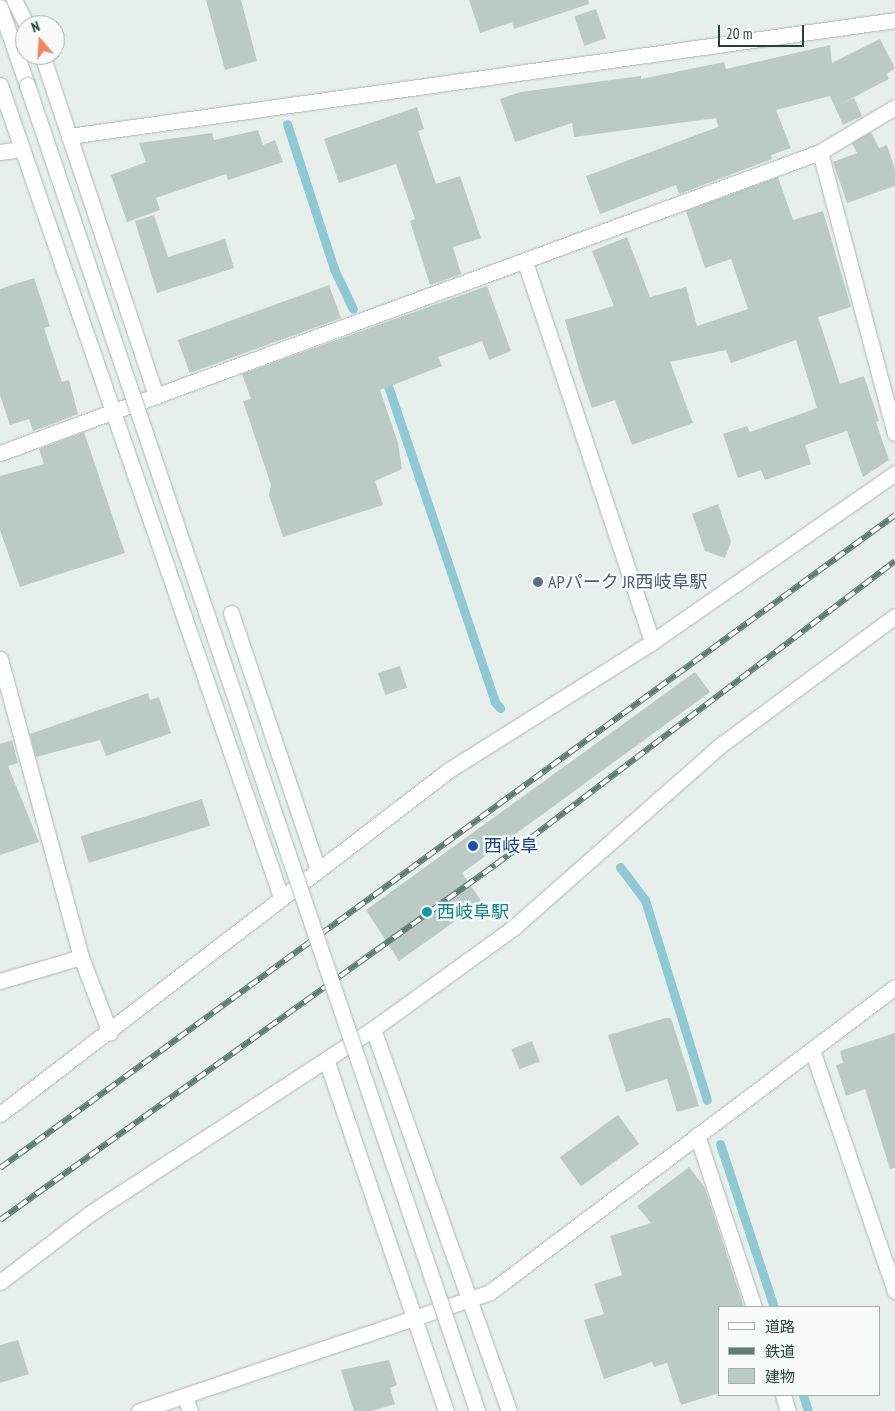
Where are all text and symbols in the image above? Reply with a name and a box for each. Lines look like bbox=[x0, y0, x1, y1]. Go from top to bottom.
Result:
north arrow bbox=[15, 15, 65, 65]
scale bar bbox=[720, 15, 806, 47]
text: N bbox=[29, 17, 42, 37]
text: 20 m bbox=[726, 24, 752, 43]
place label: APパーク JR西岐阜駅 bbox=[548, 571, 707, 593]
marker: APパーク JR西岐阜駅 bbox=[532, 576, 544, 588]
place label: 西岐阜 bbox=[484, 835, 538, 857]
marker: 西岐阜 bbox=[466, 839, 480, 853]
place label: 西岐阜駅 bbox=[437, 901, 509, 923]
marker: 西岐阜駅 bbox=[421, 906, 433, 918]
legend bbox=[718, 1306, 880, 1396]
text: 道路 bbox=[765, 1317, 795, 1336]
text: 鉄道 bbox=[765, 1342, 795, 1361]
text: 建物 bbox=[765, 1367, 795, 1386]

